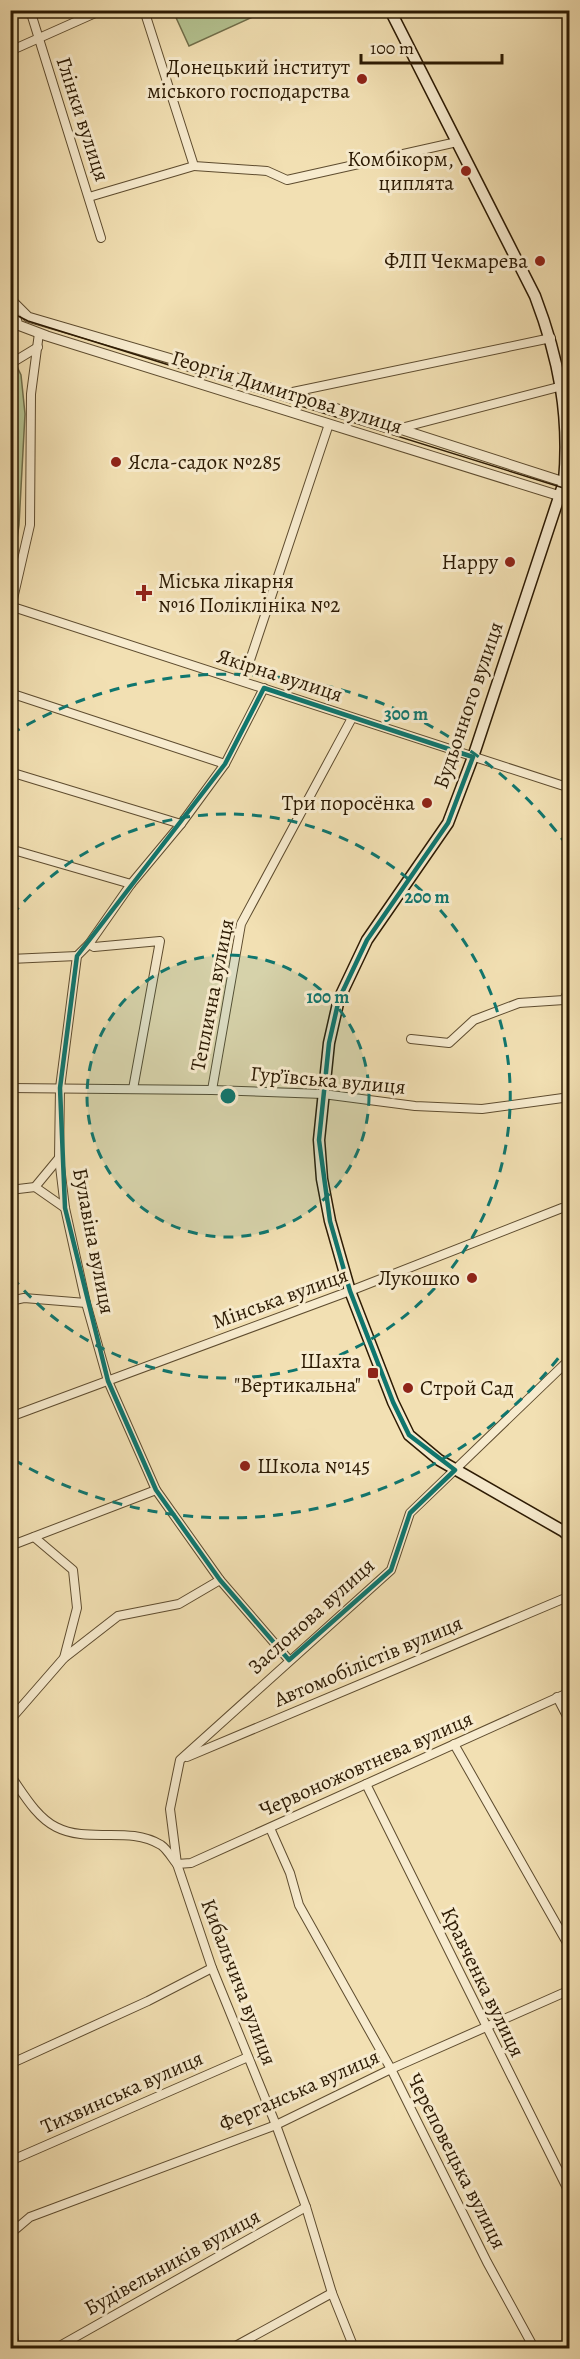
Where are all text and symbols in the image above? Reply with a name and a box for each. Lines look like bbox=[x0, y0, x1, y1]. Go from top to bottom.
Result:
scale bar bbox=[361, 27, 502, 65]
text: 100 m bbox=[370, 36, 414, 60]
street label: Глінки вулиця bbox=[50, 53, 116, 185]
place label: Донецький інститут міського господарства bbox=[147, 53, 350, 105]
marker: Донецький інститут міського господарства bbox=[355, 72, 369, 86]
place label: Комбікорм, циплята bbox=[347, 145, 454, 197]
marker: Комбікорм, циплята bbox=[459, 164, 473, 178]
place label: ФЛП Чекмарева bbox=[384, 247, 528, 275]
marker: ФЛП Чекмарева bbox=[533, 254, 547, 268]
street label: Георгія Димитрова вулиця bbox=[168, 344, 406, 440]
place label: Ясла-садок №285 bbox=[128, 448, 281, 476]
marker: Ясла-садок №285 bbox=[109, 455, 123, 469]
place label: Happy bbox=[442, 548, 499, 576]
marker: Happy bbox=[503, 555, 517, 569]
place label: Міська лікарня №16 Поліклініка №2 bbox=[158, 567, 340, 619]
marker: Міська лікарня №16 Поліклініка №2 bbox=[135, 584, 153, 602]
street label: Будьонного вулиця bbox=[426, 618, 510, 792]
street label: Якірна вулиця bbox=[214, 642, 346, 708]
text: 300 m bbox=[384, 702, 428, 726]
place label: Три поросёнка bbox=[282, 789, 415, 817]
marker: Три поросёнка bbox=[420, 796, 434, 810]
text: 200 m bbox=[404, 885, 450, 909]
street label: Теплична вулиця bbox=[184, 916, 240, 1074]
text: 100 m bbox=[307, 985, 349, 1009]
street label: Гур’ївська вулиця bbox=[249, 1059, 407, 1101]
centre of rings bbox=[218, 1086, 238, 1106]
street label: Булавіна вулиця bbox=[66, 1166, 122, 1316]
street label: Мінська вулиця bbox=[208, 1260, 352, 1336]
place label: Лукошко bbox=[378, 1264, 460, 1292]
marker: Лукошко bbox=[465, 1271, 479, 1285]
place label: Шахта "Вертикальна" bbox=[234, 1347, 361, 1399]
marker: Шахта "Вертикальна" bbox=[366, 1366, 380, 1380]
place label: Строй Сад bbox=[420, 1374, 514, 1402]
marker: Строй Сад bbox=[401, 1381, 415, 1395]
place label: Школа №145 bbox=[257, 1452, 370, 1480]
marker: Школа №145 bbox=[238, 1459, 252, 1473]
street label: Заслонова вулиця bbox=[242, 1552, 380, 1680]
street label: Автомобілістів вулиця bbox=[269, 1609, 467, 1714]
street label: Червоножовтнева вулиця bbox=[255, 1704, 477, 1824]
street label: Кибальчича вулиця bbox=[194, 1895, 284, 2069]
street label: Кравченка вулиця bbox=[434, 1902, 532, 2062]
street label: Ферганська вулиця bbox=[214, 2042, 384, 2138]
street label: Тихвинська вулиця bbox=[37, 2044, 207, 2140]
street label: Череповецька вулиця bbox=[401, 2068, 513, 2254]
street label: Будівельників вулиця bbox=[79, 2202, 265, 2322]

